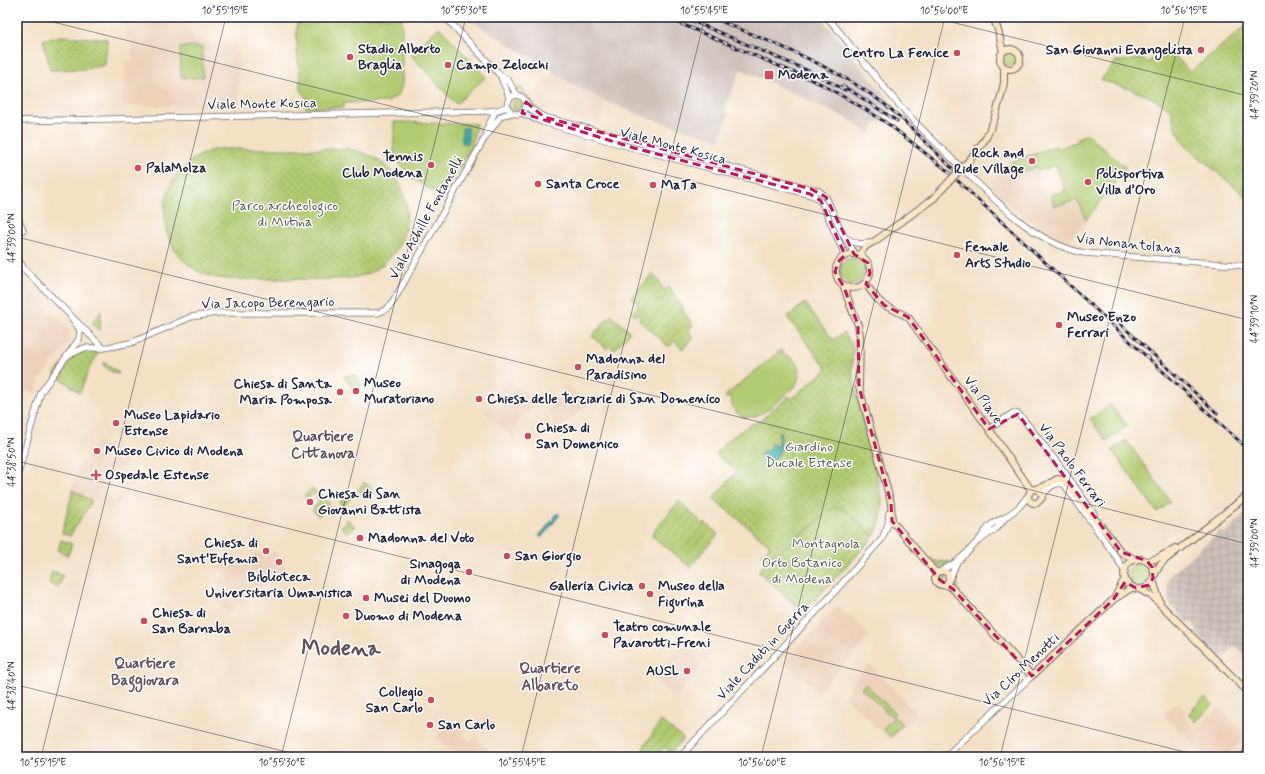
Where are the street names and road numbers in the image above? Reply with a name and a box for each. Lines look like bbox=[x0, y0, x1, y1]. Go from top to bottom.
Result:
street label: Viale Monte Kosica bbox=[207, 94, 317, 114]
street label: Viale Monte Kosica bbox=[618, 123, 728, 169]
street label: Viale Achille Fontanelli bbox=[385, 153, 467, 283]
street label: Via Nonantolana bbox=[1075, 230, 1183, 258]
street label: Via Jacopo Berengario bbox=[201, 293, 335, 313]
street label: Via Piave bbox=[959, 372, 1007, 428]
street label: Via Paolo Ferrari bbox=[1034, 419, 1110, 511]
street label: Viale Caduti in Guerra bbox=[713, 598, 813, 704]
street label: Via Ciro Menotti bbox=[978, 629, 1064, 711]

